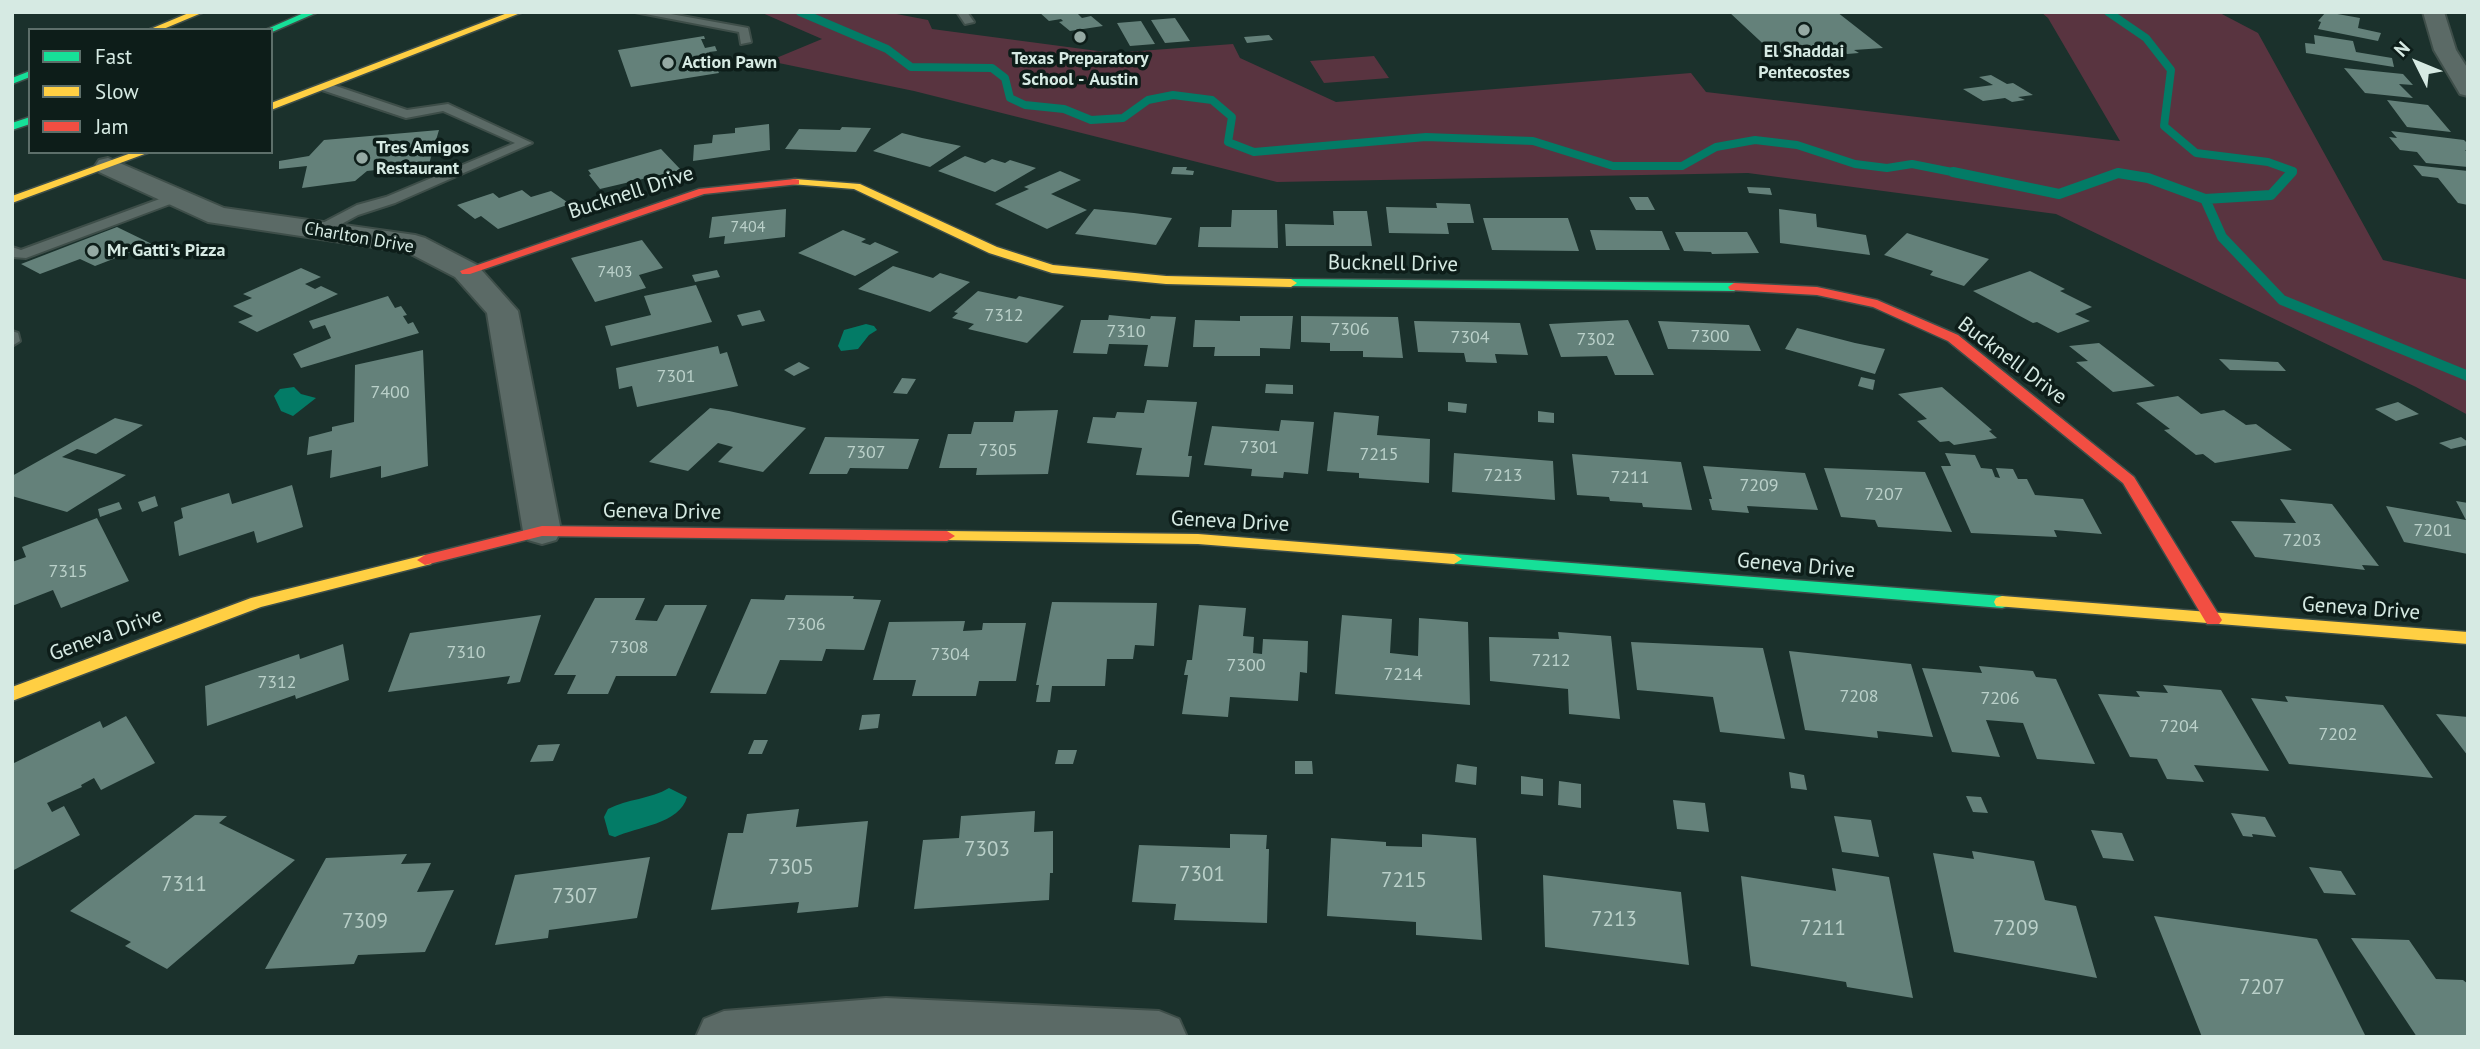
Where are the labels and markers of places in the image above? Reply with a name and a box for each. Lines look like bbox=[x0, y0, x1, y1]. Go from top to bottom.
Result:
marker: El Shaddai Pentecostes bbox=[1796, 22, 1812, 38]
marker: Texas Preparatory School - Austin bbox=[1072, 29, 1088, 45]
place label: El Shaddai Pentecostes bbox=[1758, 41, 1850, 84]
place label: Texas Preparatory School - Austin bbox=[1011, 48, 1149, 90]
place label: Action Pawn bbox=[682, 52, 777, 74]
marker: Action Pawn bbox=[660, 55, 676, 71]
place label: Tres Amigos Restaurant bbox=[376, 137, 469, 180]
marker: Tres Amigos Restaurant bbox=[354, 150, 370, 166]
place label: Mr Gatti's Pizza bbox=[107, 240, 225, 262]
marker: Mr Gatti's Pizza bbox=[85, 243, 101, 259]

